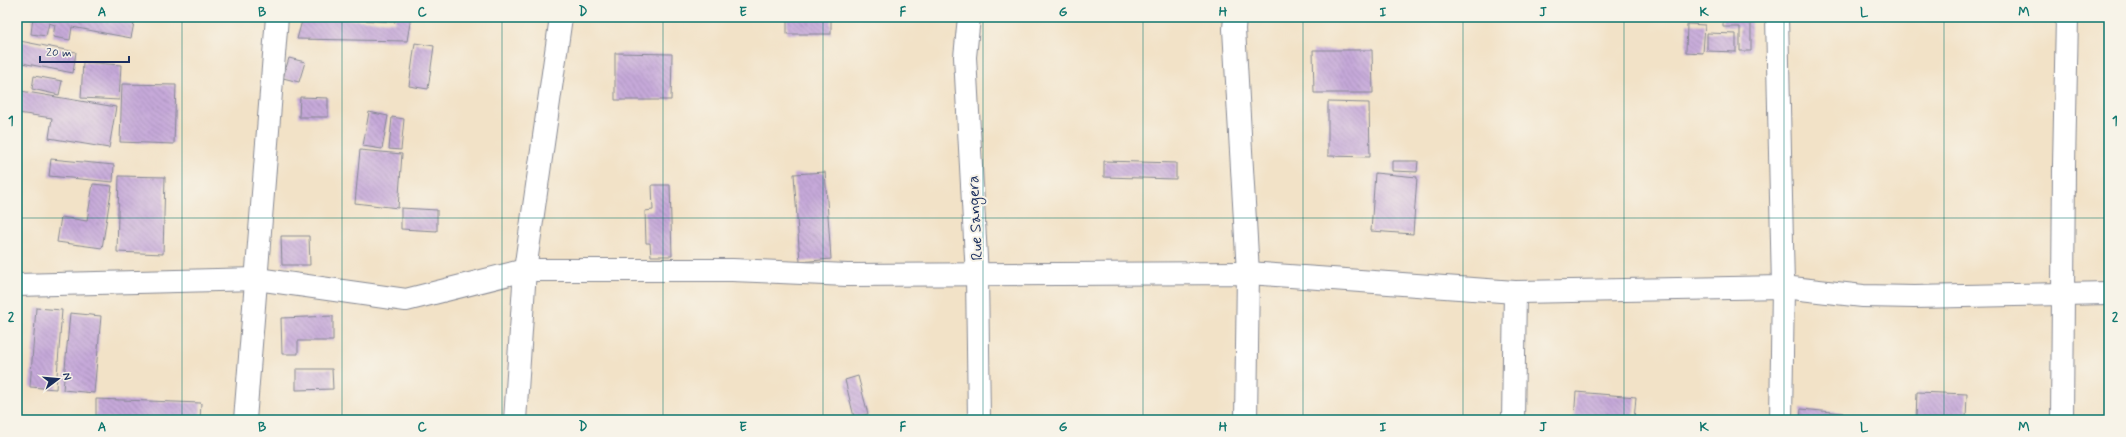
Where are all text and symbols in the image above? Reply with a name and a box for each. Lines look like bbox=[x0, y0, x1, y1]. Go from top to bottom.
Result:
text: A bbox=[98, 4, 106, 21]
text: B bbox=[258, 4, 267, 21]
text: C bbox=[417, 4, 427, 21]
text: D bbox=[579, 4, 588, 21]
text: E bbox=[739, 4, 747, 21]
text: F bbox=[900, 4, 907, 21]
text: G bbox=[1059, 4, 1068, 21]
text: H bbox=[1219, 4, 1228, 21]
text: I bbox=[1380, 4, 1387, 21]
text: J bbox=[1539, 4, 1547, 21]
text: K bbox=[1699, 4, 1709, 21]
text: L bbox=[1860, 4, 1869, 21]
text: M bbox=[2018, 4, 2030, 21]
scale bar bbox=[40, 38, 129, 64]
text: 20 m bbox=[46, 45, 72, 61]
text: 1 bbox=[8, 113, 14, 130]
text: 1 bbox=[2112, 113, 2118, 130]
street label: Rue Sangera bbox=[963, 175, 989, 261]
text: 2 bbox=[8, 309, 15, 326]
text: 2 bbox=[2112, 309, 2119, 326]
north arrow bbox=[38, 359, 78, 399]
text: N bbox=[59, 371, 74, 382]
text: A bbox=[98, 419, 106, 436]
text: B bbox=[258, 419, 267, 436]
text: C bbox=[417, 419, 427, 436]
text: D bbox=[579, 419, 588, 436]
text: E bbox=[739, 419, 747, 436]
text: F bbox=[900, 419, 907, 436]
text: G bbox=[1059, 419, 1068, 436]
text: H bbox=[1219, 419, 1228, 436]
text: I bbox=[1380, 419, 1387, 436]
text: J bbox=[1539, 419, 1547, 436]
text: K bbox=[1699, 419, 1709, 436]
text: L bbox=[1860, 419, 1869, 436]
text: M bbox=[2018, 419, 2030, 436]

